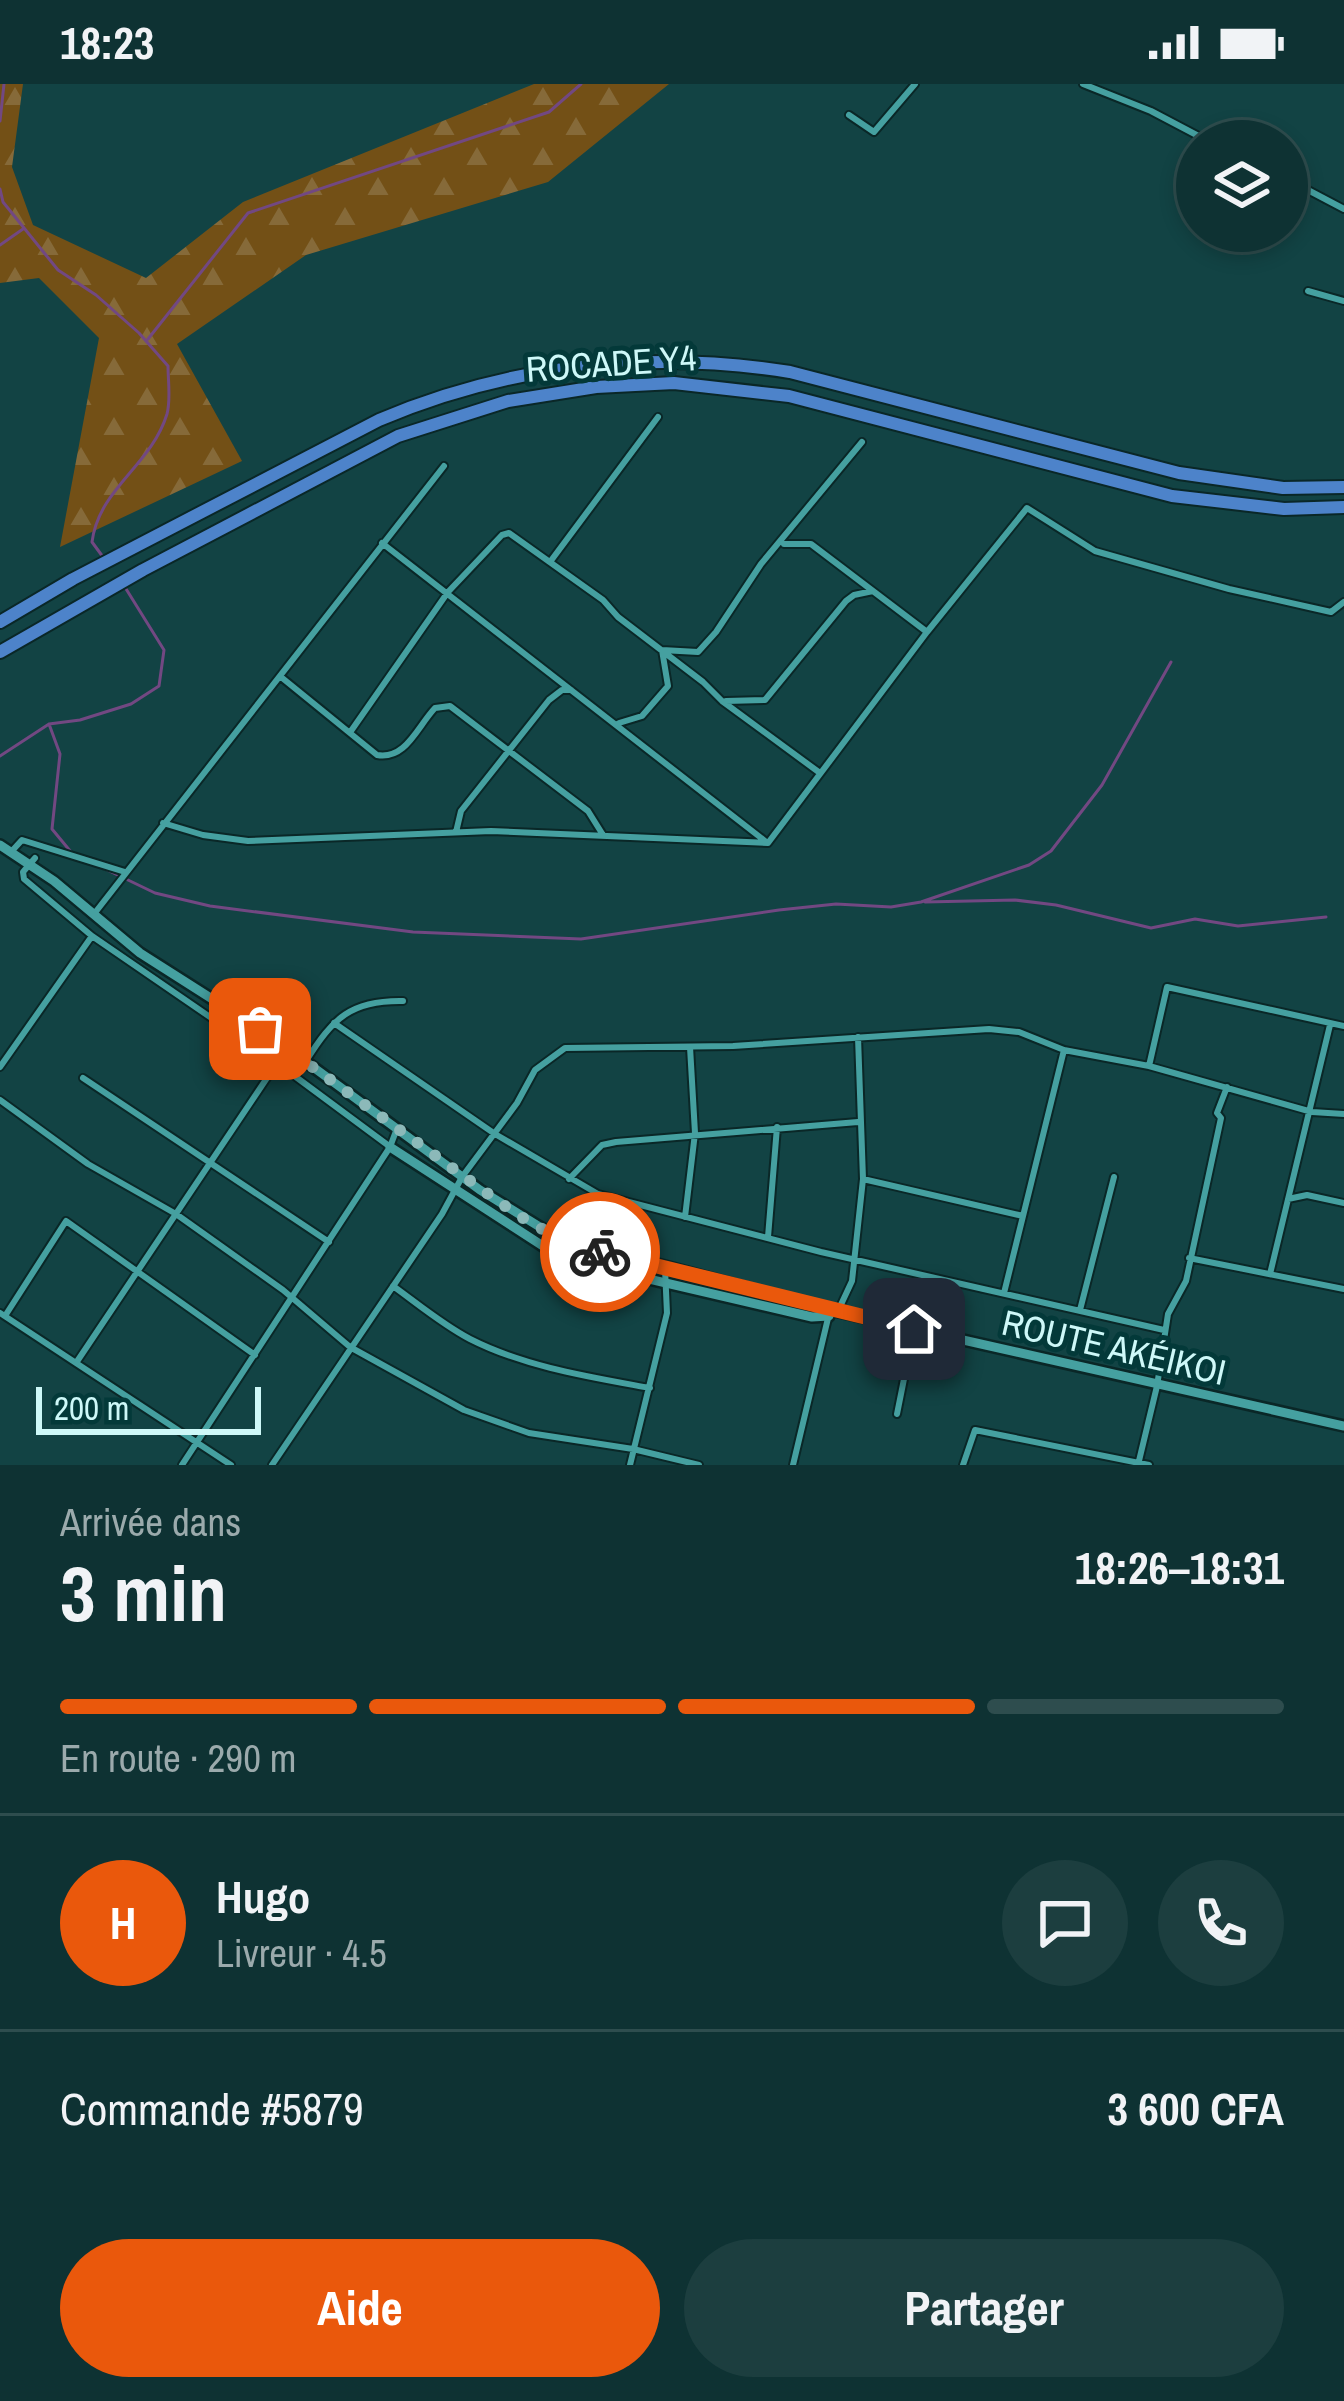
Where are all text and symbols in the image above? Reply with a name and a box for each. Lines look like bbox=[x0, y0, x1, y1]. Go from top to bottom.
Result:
text: 18:23 bbox=[60, 12, 154, 73]
map controls bbox=[1176, 120, 1308, 252]
button: layers bbox=[1176, 120, 1308, 252]
street label: ROCADE Y4 bbox=[524, 333, 698, 393]
pin bbox=[209, 978, 311, 1080]
icon: bag bbox=[227, 996, 293, 1062]
courier bbox=[540, 1192, 660, 1312]
icon: bike bbox=[567, 1219, 633, 1285]
pin bbox=[863, 1278, 965, 1380]
icon: home bbox=[881, 1296, 947, 1362]
street label: ROUTE AKÉIKOI bbox=[997, 1298, 1231, 1396]
scale bar bbox=[36, 1381, 261, 1434]
text: 200 m bbox=[54, 1386, 129, 1430]
text: Arrivée dans bbox=[60, 1496, 241, 1548]
text: 18:26–18:31 bbox=[1075, 1537, 1284, 1598]
text: 3 min bbox=[60, 1540, 227, 1645]
text: En route · 290 m bbox=[60, 1732, 296, 1784]
button: chat bbox=[1002, 1860, 1128, 1986]
button: phone bbox=[1158, 1860, 1284, 1986]
text: Hugo bbox=[216, 1866, 310, 1927]
text: H bbox=[110, 1892, 136, 1953]
text: Livreur · 4.5 bbox=[216, 1927, 387, 1979]
text: Commande #5879 bbox=[60, 2078, 364, 2139]
text: 3 600 CFA bbox=[1108, 2078, 1284, 2139]
button: Aide bbox=[60, 2239, 660, 2377]
button: Partager bbox=[684, 2239, 1284, 2377]

